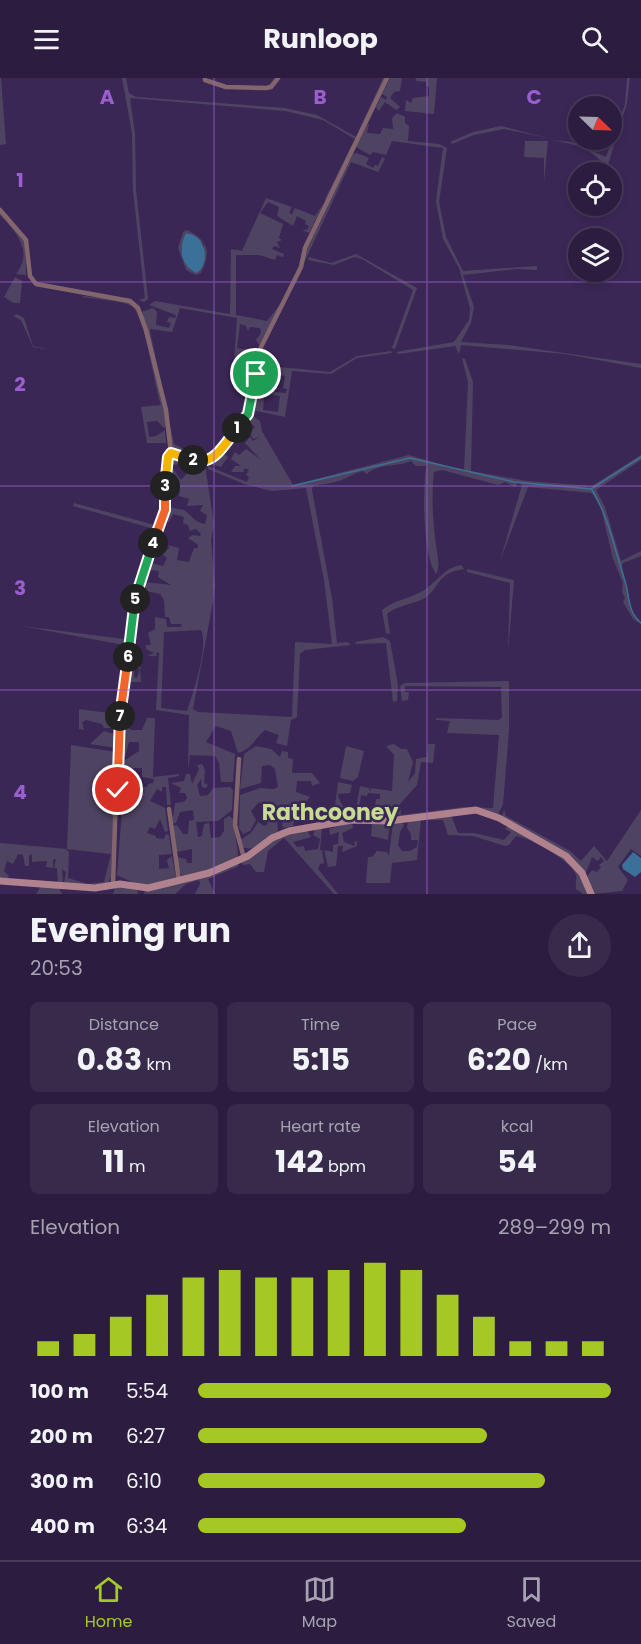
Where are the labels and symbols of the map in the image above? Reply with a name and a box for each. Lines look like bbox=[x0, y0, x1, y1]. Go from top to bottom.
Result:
text: A bbox=[100, 83, 115, 111]
text: B bbox=[313, 83, 327, 111]
text: C bbox=[526, 83, 542, 111]
north arrow bbox=[568, 96, 622, 150]
text: 1 bbox=[16, 166, 24, 194]
pin bbox=[230, 348, 281, 399]
text: 2 bbox=[14, 370, 26, 398]
pin: 1 bbox=[222, 413, 252, 443]
pin: 2 bbox=[178, 445, 208, 475]
pin: 3 bbox=[150, 471, 180, 501]
pin: 4 bbox=[138, 528, 168, 558]
text: 3 bbox=[14, 574, 26, 602]
pin: 5 bbox=[120, 584, 150, 614]
pin: 6 bbox=[113, 642, 143, 672]
pin: 7 bbox=[105, 701, 135, 731]
pin bbox=[92, 764, 143, 815]
text: 4 bbox=[13, 778, 27, 806]
district label: Rathcooney bbox=[262, 797, 398, 828]

